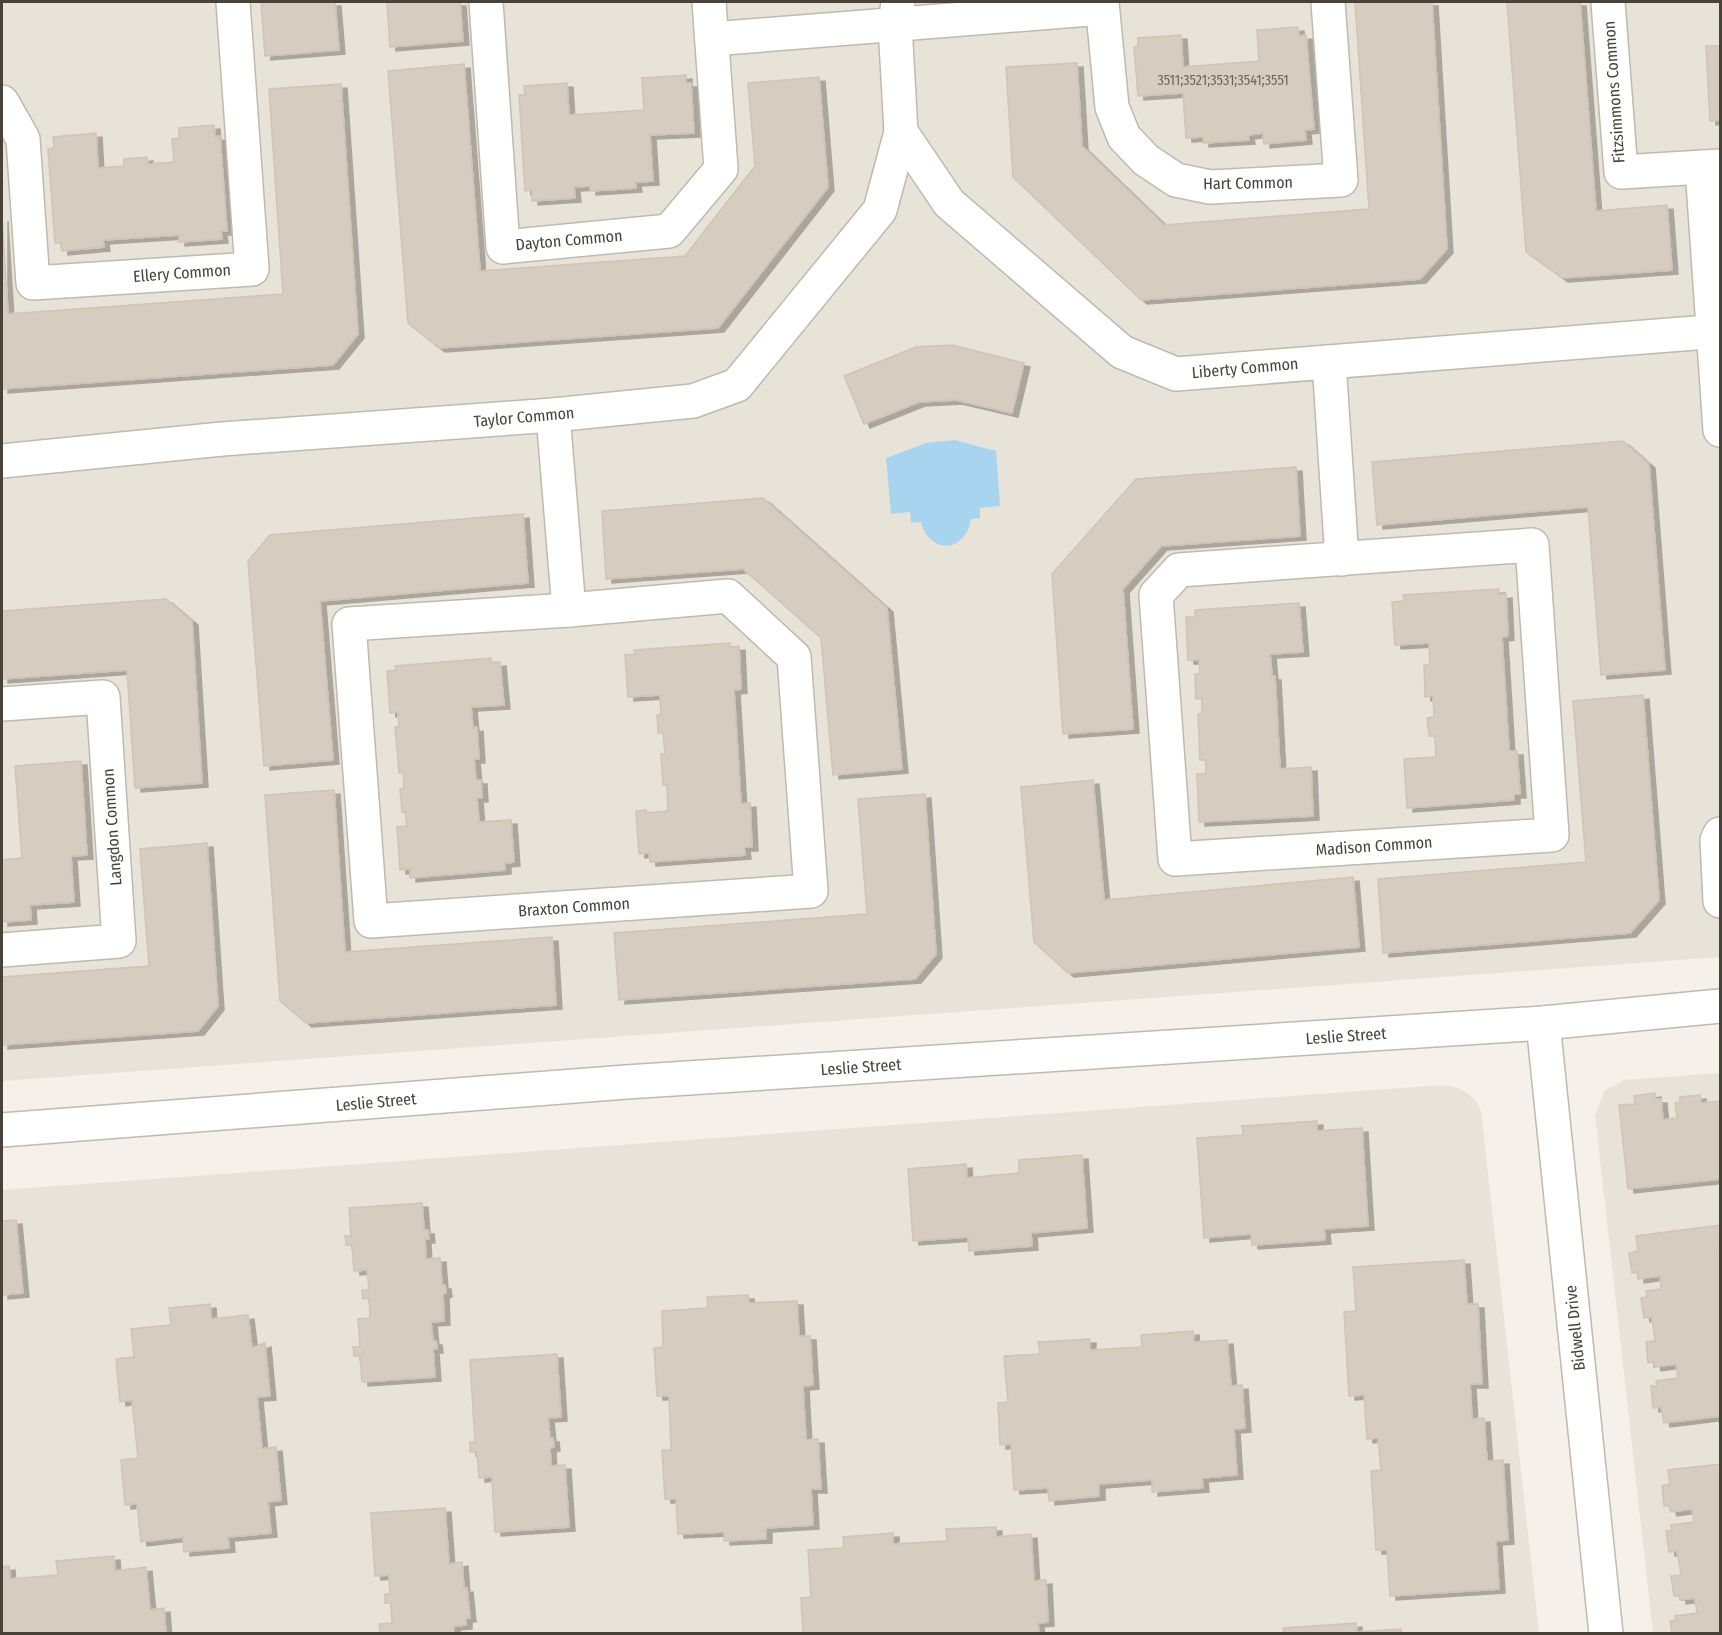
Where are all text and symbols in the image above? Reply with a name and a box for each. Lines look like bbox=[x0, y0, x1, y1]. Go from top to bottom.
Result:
street label: Fitzsimmons Common bbox=[1600, 20, 1628, 164]
house number: 3511;3521;3531;3541;3551 bbox=[1157, 72, 1289, 89]
street label: Hart Common bbox=[1203, 173, 1293, 193]
street label: Dayton Common bbox=[515, 226, 623, 254]
street label: Ellery Common bbox=[133, 260, 231, 286]
street label: Liberty Common bbox=[1191, 354, 1299, 382]
street label: Taylor Common bbox=[473, 403, 575, 431]
street label: Langdon Common bbox=[98, 768, 126, 886]
street label: Madison Common bbox=[1315, 832, 1433, 860]
street label: Braxton Common bbox=[517, 894, 631, 920]
street label: Leslie Street bbox=[1305, 1024, 1388, 1048]
street label: Leslie Street bbox=[820, 1055, 903, 1079]
street label: Leslie Street bbox=[335, 1089, 418, 1115]
street label: Bidwell Drive bbox=[1561, 1284, 1589, 1372]

